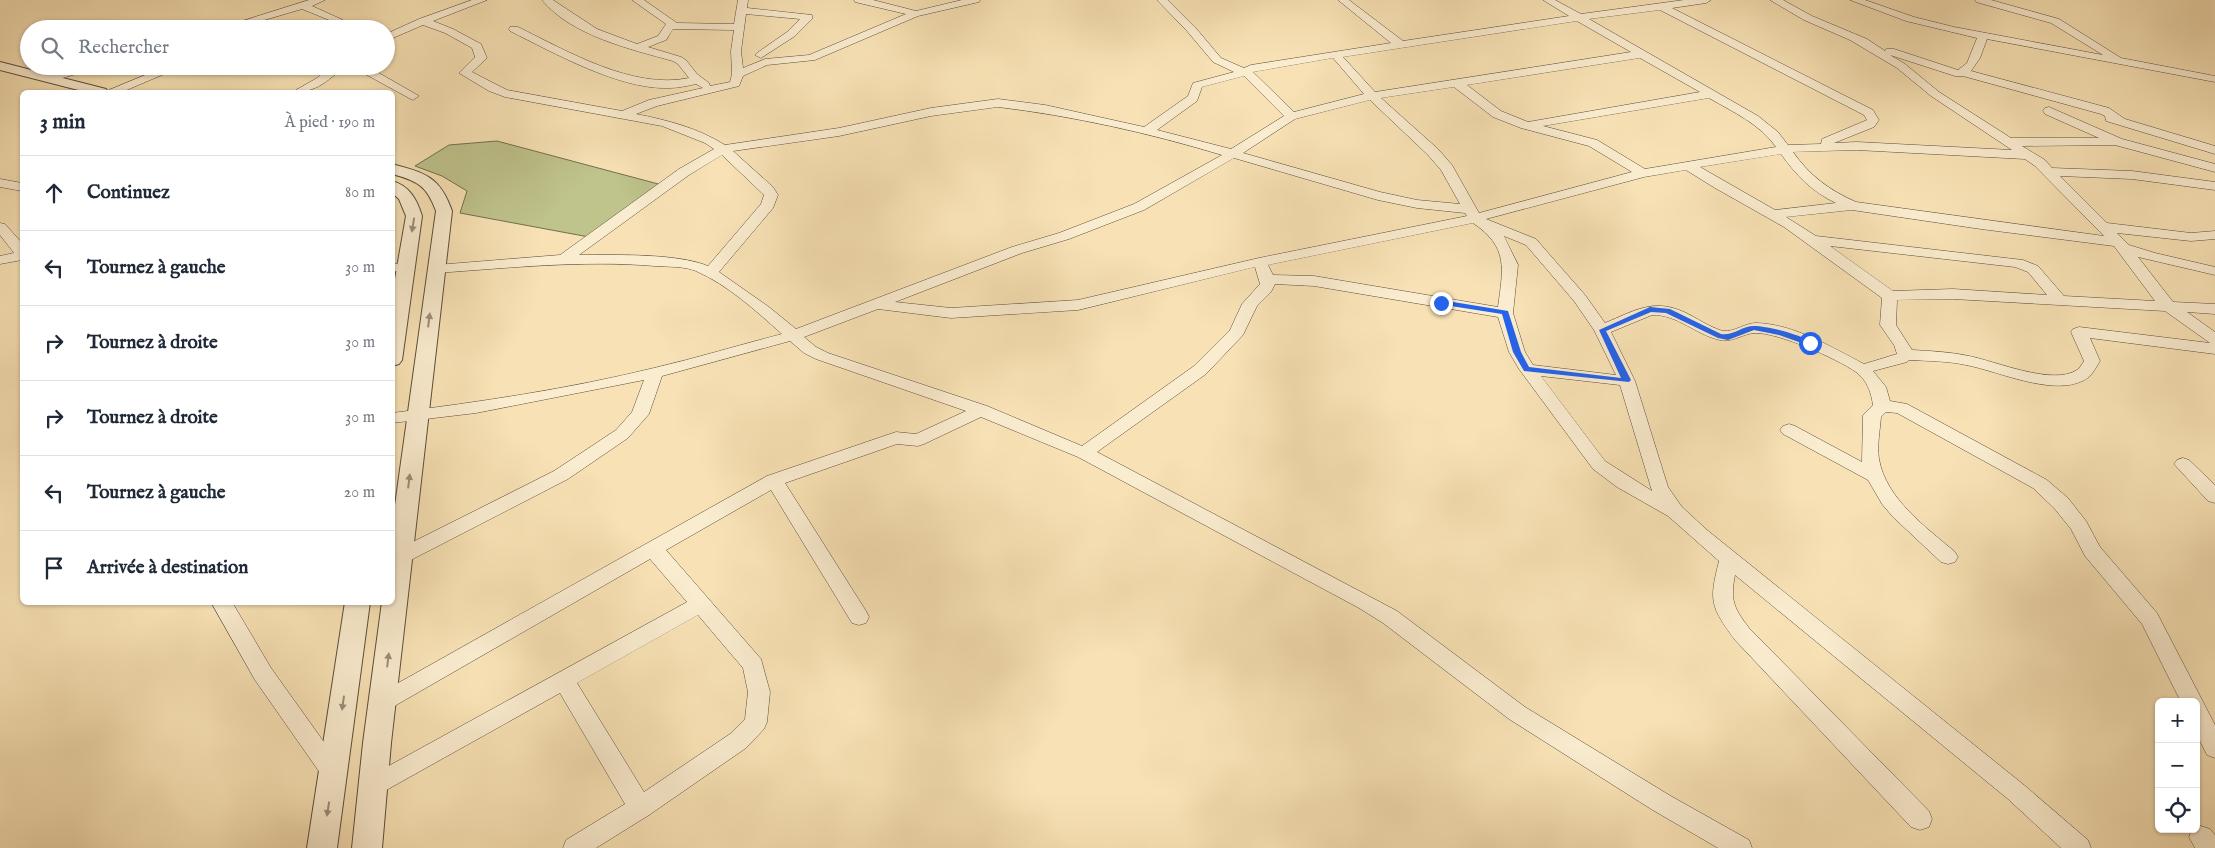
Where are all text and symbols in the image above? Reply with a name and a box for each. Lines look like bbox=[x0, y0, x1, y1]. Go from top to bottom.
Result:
search box bbox=[20, 20, 395, 75]
icon: search bbox=[38, 34, 66, 62]
text: Rechercher bbox=[78, 36, 169, 60]
text: 3 min bbox=[40, 109, 85, 136]
text: À pied · 190 m bbox=[285, 113, 375, 133]
icon: ahead bbox=[40, 179, 68, 207]
text: Continuez bbox=[87, 181, 170, 205]
text: 80 m bbox=[345, 183, 375, 203]
one-way arrow bbox=[409, 218, 417, 234]
icon: left bbox=[40, 254, 68, 282]
text: Tournez à gauche bbox=[87, 256, 226, 280]
text: 30 m bbox=[345, 258, 375, 278]
route end bbox=[1430, 292, 1453, 315]
one-way arrow bbox=[426, 312, 434, 328]
icon: right bbox=[40, 329, 68, 357]
text: Tournez à droite bbox=[87, 331, 218, 355]
route start bbox=[1799, 332, 1822, 355]
text: 30 m bbox=[345, 333, 375, 353]
icon: right bbox=[40, 404, 68, 432]
text: Tournez à droite bbox=[87, 406, 218, 430]
text: 30 m bbox=[345, 408, 375, 428]
one-way arrow bbox=[405, 473, 413, 489]
icon: left bbox=[40, 479, 68, 507]
text: Tournez à gauche bbox=[87, 481, 226, 505]
text: 20 m bbox=[344, 483, 375, 503]
icon: arrive bbox=[40, 554, 68, 582]
text: Arrivée à destination bbox=[87, 556, 248, 580]
one-way arrow bbox=[384, 652, 392, 668]
one-way arrow bbox=[339, 695, 347, 711]
map controls bbox=[2155, 698, 2200, 833]
button: + bbox=[2155, 698, 2200, 743]
button: − bbox=[2155, 743, 2200, 788]
button: locate bbox=[2155, 788, 2200, 833]
one-way arrow bbox=[324, 802, 332, 818]

